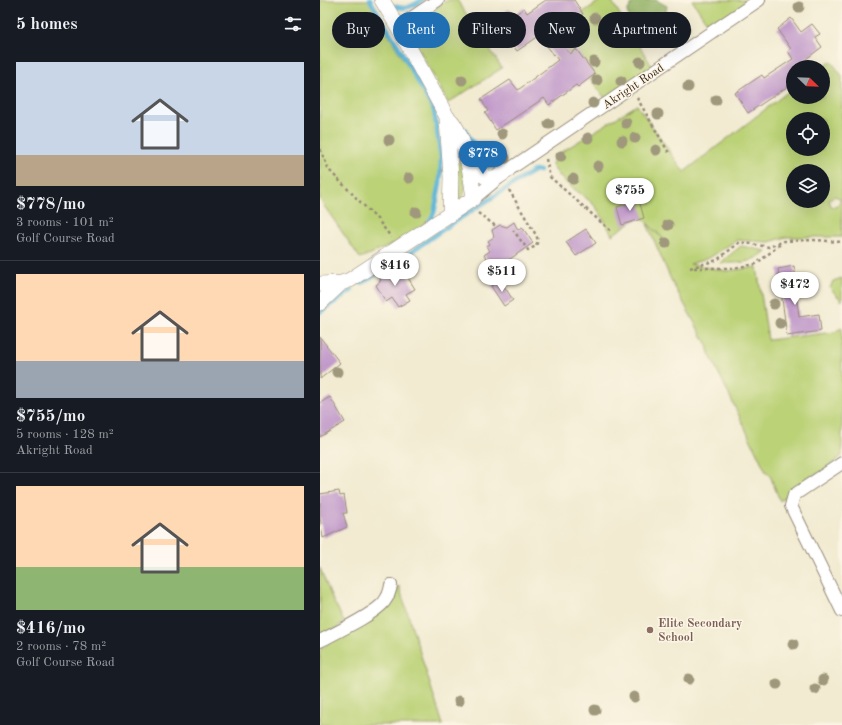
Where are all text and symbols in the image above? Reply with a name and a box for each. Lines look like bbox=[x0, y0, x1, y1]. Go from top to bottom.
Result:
chip: Buy bbox=[332, 12, 385, 48]
chip: Rent bbox=[393, 12, 450, 48]
chip: Filters bbox=[458, 12, 526, 48]
chip: New bbox=[534, 12, 590, 48]
chip: Apartment bbox=[598, 12, 691, 48]
icon: filters bbox=[282, 13, 304, 35]
text: 5 homes bbox=[16, 16, 78, 33]
north arrow bbox=[786, 60, 830, 104]
map controls bbox=[786, 60, 830, 208]
street label: Akright Road bbox=[601, 62, 666, 112]
icon: home bbox=[124, 88, 196, 160]
button: locate bbox=[786, 112, 830, 156]
pin: $778 bbox=[459, 141, 507, 175]
text: $778 bbox=[468, 147, 498, 160]
button: layers bbox=[786, 164, 830, 208]
pin: $755 bbox=[606, 178, 654, 212]
text: $755 bbox=[615, 184, 645, 197]
text: $778/mo bbox=[16, 196, 85, 213]
text: 3 rooms · 101 m² bbox=[16, 216, 114, 229]
text: Golf Course Road bbox=[16, 232, 115, 245]
pin: $416 bbox=[371, 253, 419, 287]
text: $416 bbox=[380, 259, 410, 272]
pin: $511 bbox=[478, 259, 526, 293]
text: $511 bbox=[487, 265, 517, 278]
pin: $472 bbox=[771, 272, 819, 306]
text: $472 bbox=[780, 278, 810, 291]
icon: home bbox=[124, 300, 196, 372]
text: $755/mo bbox=[16, 408, 85, 425]
text: 5 rooms · 128 m² bbox=[16, 428, 114, 441]
text: Akright Road bbox=[16, 444, 93, 457]
icon: home bbox=[124, 512, 196, 584]
place label: Elite Secondary School bbox=[658, 618, 742, 644]
text: $416/mo bbox=[16, 620, 85, 637]
marker: Elite Secondary School bbox=[645, 625, 655, 635]
text: 2 rooms · 78 m² bbox=[16, 640, 106, 653]
text: Golf Course Road bbox=[16, 656, 115, 669]

